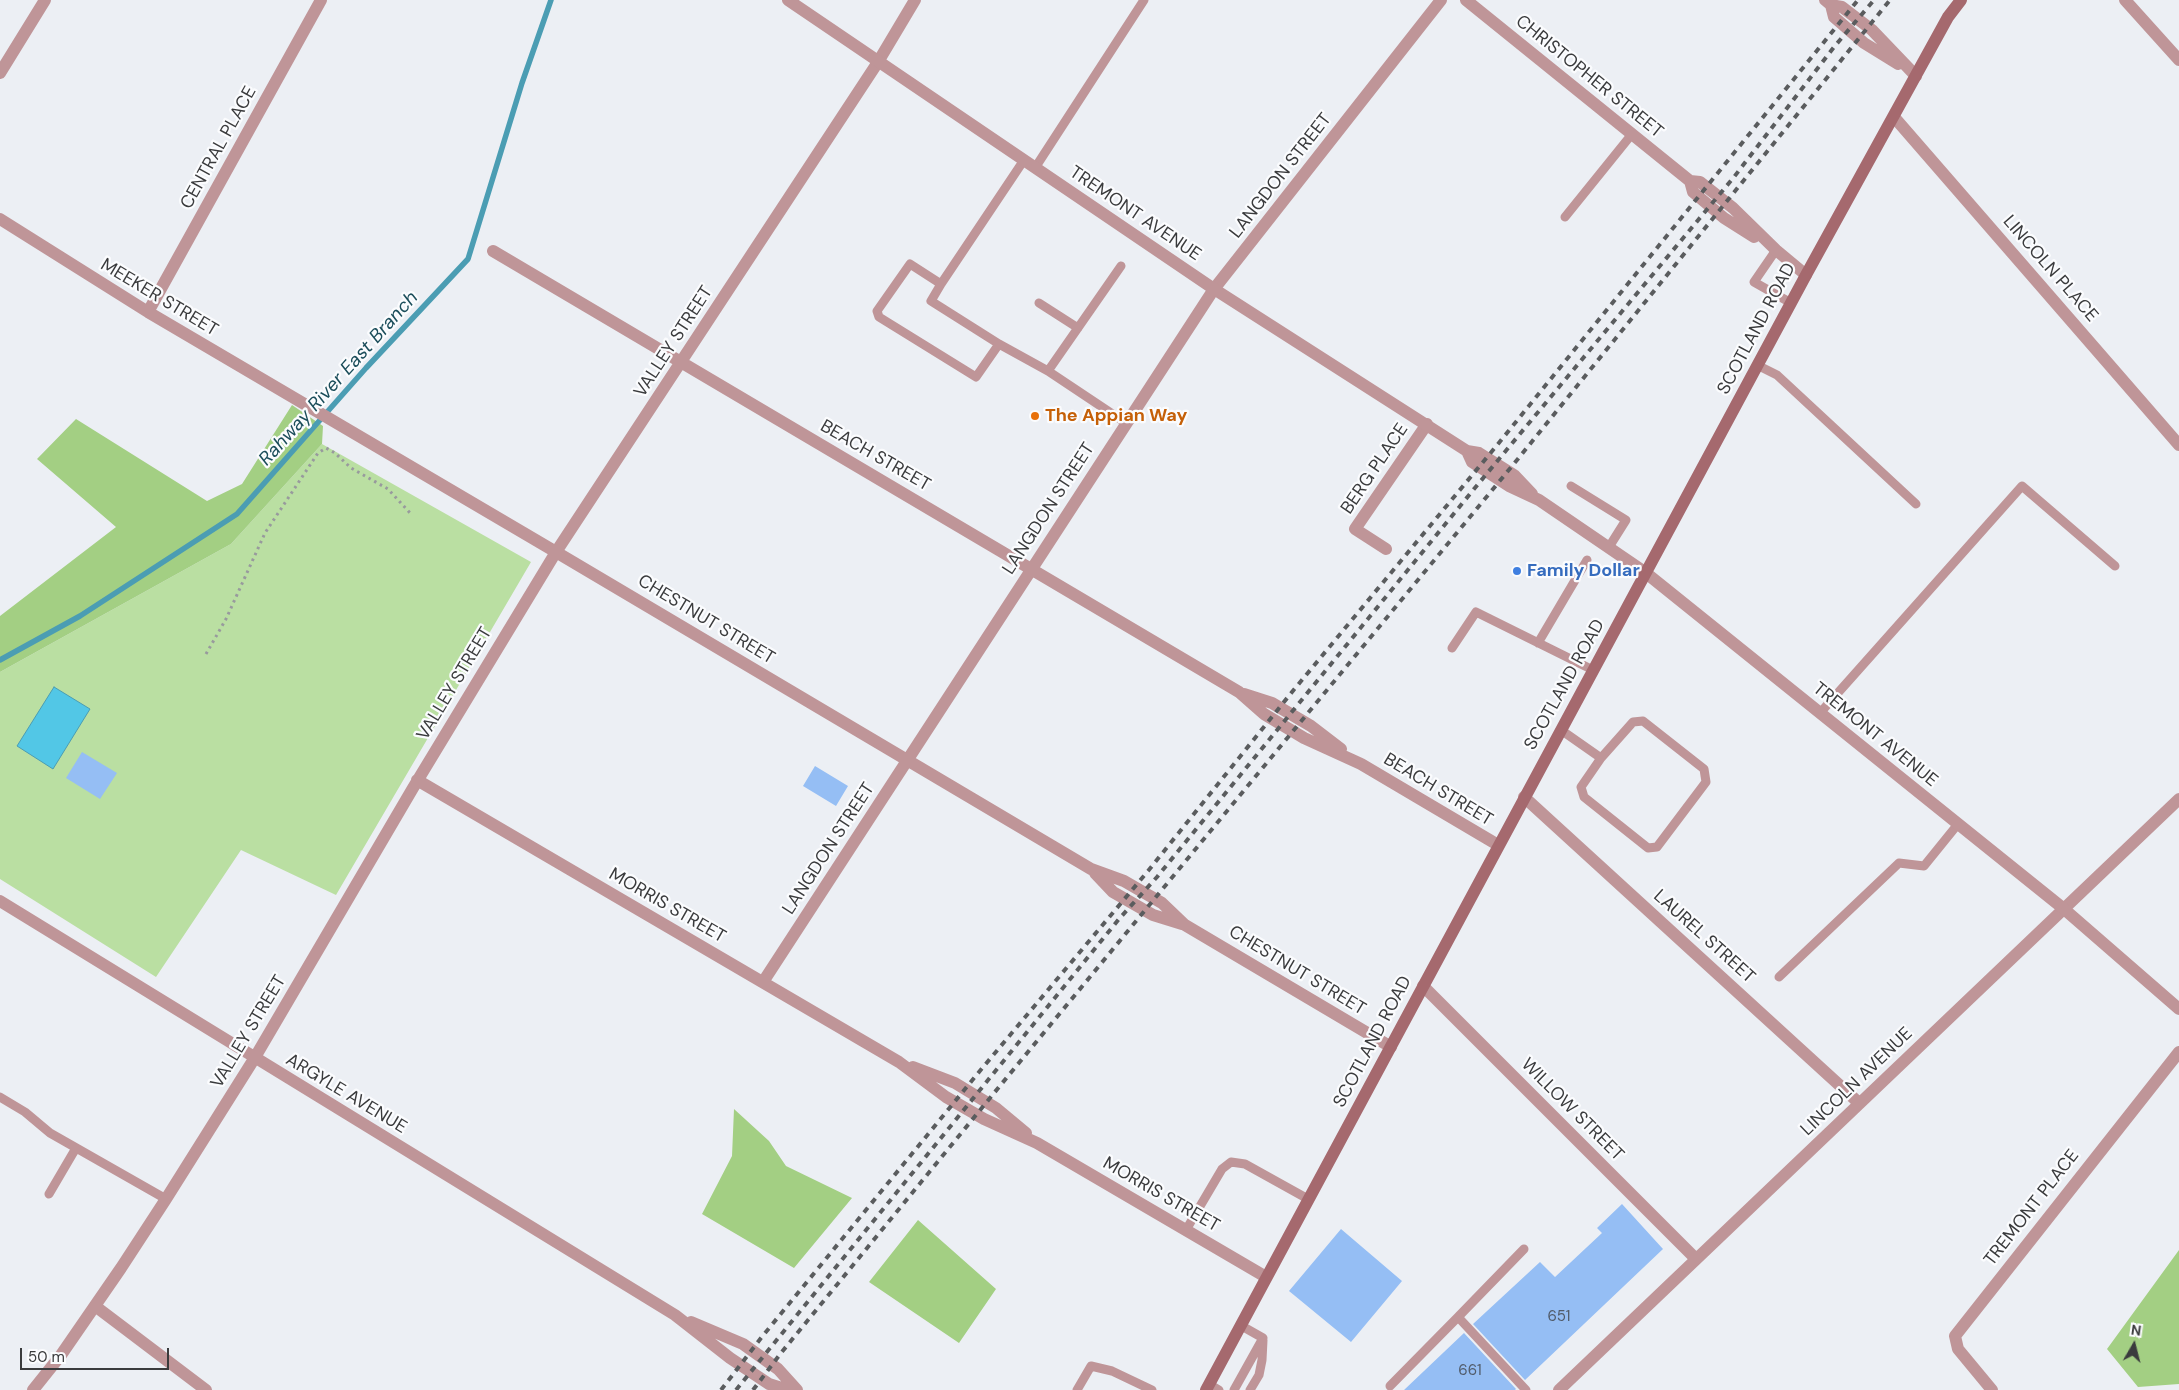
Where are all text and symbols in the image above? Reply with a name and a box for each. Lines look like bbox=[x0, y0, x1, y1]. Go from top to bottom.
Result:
street label: CHRISTOPHER STREET bbox=[1511, 11, 1667, 143]
street label: CENTRAL PLACE bbox=[176, 83, 262, 213]
street label: LANGDON STREET bbox=[1226, 109, 1336, 243]
street label: TREMONT AVENUE bbox=[1065, 162, 1205, 266]
street label: LINCOLN PLACE bbox=[1998, 211, 2102, 327]
street label: MEEKER STREET bbox=[96, 254, 222, 342]
street label: SCOTLAND ROAD bbox=[1713, 260, 1801, 398]
street label: VALLEY STREET bbox=[630, 282, 718, 402]
water label: Rahway River East Branch bbox=[255, 287, 423, 471]
place label: The Appian Way bbox=[1045, 405, 1187, 427]
marker: The Appian Way bbox=[1029, 410, 1041, 422]
street label: BEACH STREET bbox=[816, 416, 934, 496]
street label: BERG PLACE bbox=[1337, 420, 1413, 518]
street label: LANGDON STREET bbox=[998, 439, 1100, 579]
place label: Family Dollar bbox=[1527, 560, 1640, 582]
marker: Family Dollar bbox=[1511, 565, 1523, 577]
street label: CHESTNUT STREET bbox=[634, 571, 778, 669]
street label: SCOTLAND ROAD bbox=[1520, 616, 1610, 754]
street label: VALLEY STREET bbox=[413, 624, 497, 744]
street label: TREMONT AVENUE bbox=[1808, 678, 1942, 792]
street label: BEACH STREET bbox=[1379, 749, 1497, 831]
street label: LANGDON STREET bbox=[778, 779, 880, 919]
street label: MORRIS STREET bbox=[605, 864, 729, 948]
street label: LAUREL STREET bbox=[1649, 886, 1759, 988]
street label: CHESTNUT STREET bbox=[1225, 922, 1369, 1020]
street label: VALLEY STREET bbox=[207, 972, 291, 1092]
street label: SCOTLAND ROAD bbox=[1329, 973, 1417, 1111]
street label: LINCOLN AVENUE bbox=[1797, 1023, 1917, 1141]
street label: ARGYLE AVENUE bbox=[282, 1049, 410, 1139]
street label: WILLOW STREET bbox=[1516, 1054, 1628, 1166]
street label: TREMONT PLACE bbox=[1980, 1146, 2084, 1270]
street label: MORRIS STREET bbox=[1099, 1153, 1223, 1237]
house number: 651 bbox=[1548, 1308, 1570, 1326]
north arrow bbox=[2109, 1320, 2159, 1370]
text: N bbox=[2130, 1321, 2142, 1340]
scale bar bbox=[22, 1338, 171, 1370]
text: 50 m bbox=[28, 1347, 65, 1367]
house number: 661 bbox=[1458, 1362, 1482, 1380]

